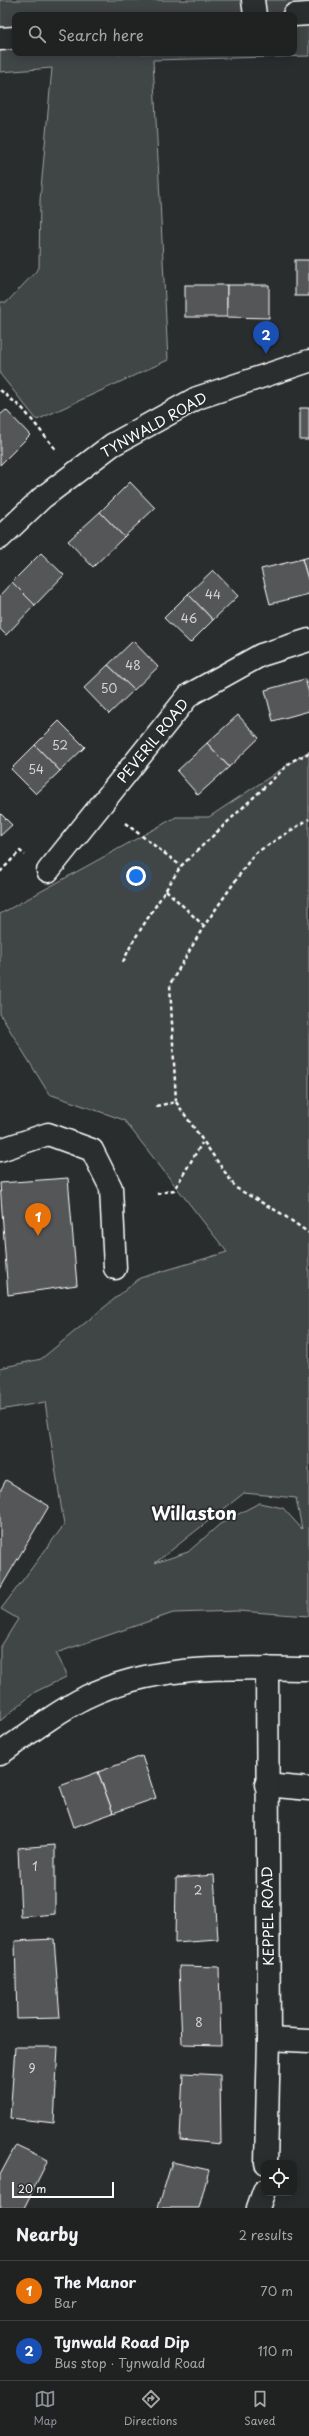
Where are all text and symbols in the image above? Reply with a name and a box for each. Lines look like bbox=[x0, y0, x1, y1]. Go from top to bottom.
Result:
search box bbox=[12, 12, 297, 56]
icon: search bbox=[26, 23, 48, 45]
text: Search here bbox=[58, 23, 144, 46]
pin: 2 bbox=[253, 321, 279, 354]
street label: TYNWALD ROAD bbox=[97, 387, 211, 463]
house number: 44 bbox=[205, 585, 221, 603]
house number: 46 bbox=[181, 609, 197, 627]
house number: 48 bbox=[125, 656, 141, 674]
house number: 50 bbox=[101, 679, 117, 697]
street label: PEVERIL ROAD bbox=[112, 694, 193, 788]
house number: 52 bbox=[52, 736, 68, 754]
house number: 54 bbox=[28, 760, 44, 778]
your location bbox=[126, 866, 146, 886]
pin: 1 bbox=[25, 1203, 51, 1236]
district label: Willaston bbox=[151, 1499, 237, 1526]
house number: 1 bbox=[32, 1857, 38, 1875]
street label: KEPPEL ROAD bbox=[256, 1866, 279, 1966]
house number: 2 bbox=[194, 1881, 202, 1899]
house number: 8 bbox=[195, 2013, 203, 2031]
house number: 9 bbox=[28, 2059, 36, 2077]
map controls bbox=[261, 2160, 297, 2196]
button: locate bbox=[261, 2160, 297, 2196]
scale bar bbox=[12, 2180, 114, 2199]
text: 20 m bbox=[18, 2180, 46, 2197]
text: Nearby bbox=[16, 2221, 78, 2247]
text: 2 results bbox=[239, 2225, 293, 2244]
text: The Manor bbox=[54, 2270, 136, 2293]
text: 1 bbox=[26, 2281, 32, 2300]
text: 70 m bbox=[260, 2281, 293, 2300]
text: Bar bbox=[54, 2293, 77, 2312]
text: Tynwald Road Dip bbox=[54, 2330, 190, 2353]
text: 2 bbox=[24, 2341, 34, 2360]
text: 110 m bbox=[258, 2341, 293, 2360]
text: Bus stop · Tynwald Road bbox=[54, 2353, 205, 2372]
tab: Map bbox=[33, 2388, 57, 2429]
tab: Directions bbox=[124, 2388, 177, 2429]
tab: Saved bbox=[244, 2388, 276, 2429]

